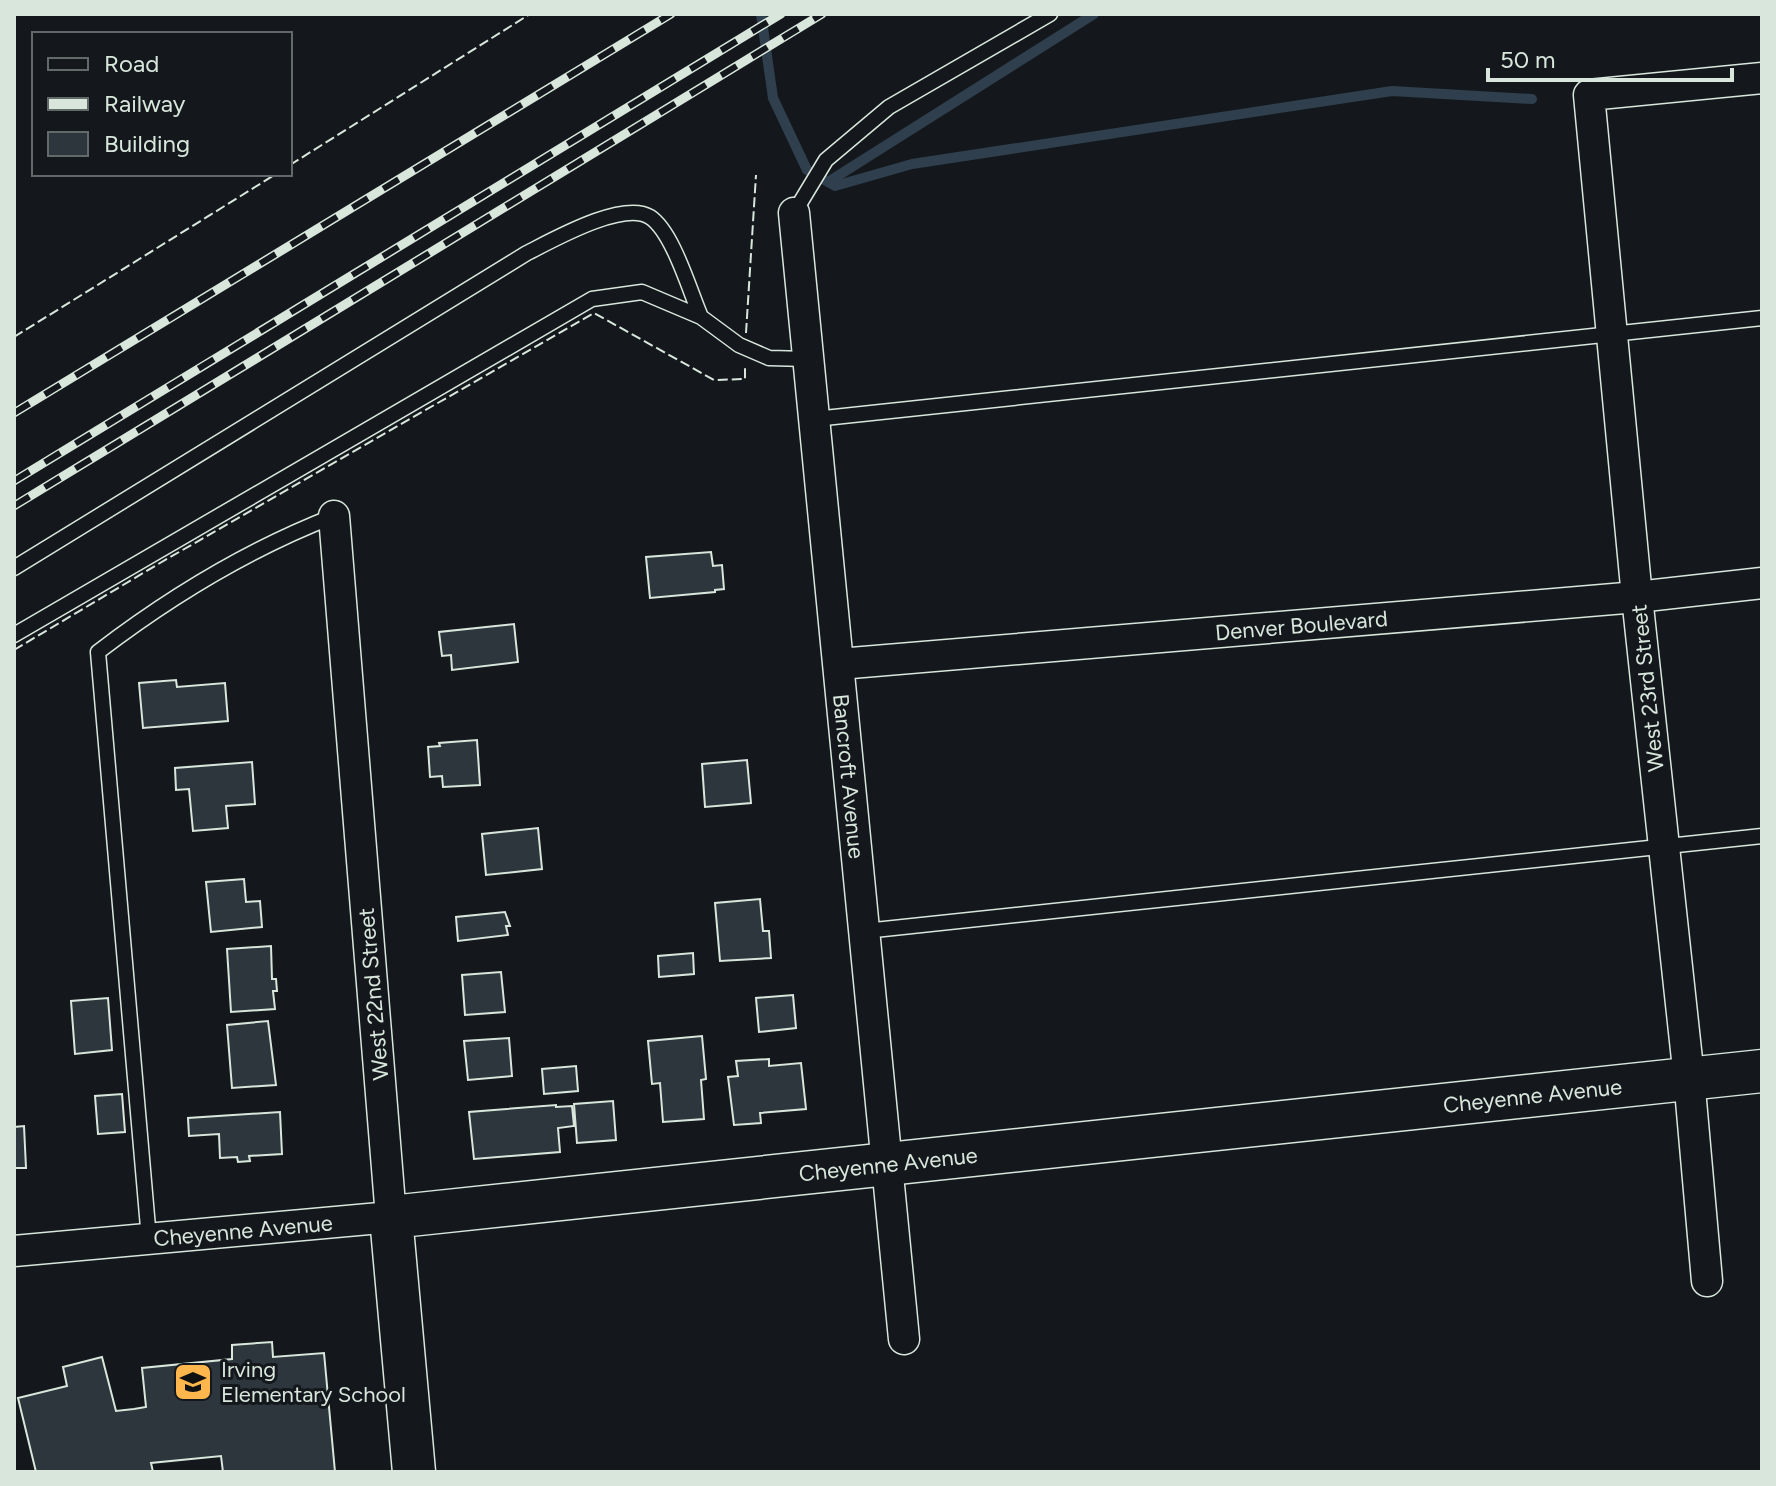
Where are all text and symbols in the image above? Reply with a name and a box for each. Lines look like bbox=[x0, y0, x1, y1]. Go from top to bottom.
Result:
legend bbox=[32, 32, 292, 176]
scale bar bbox=[1488, 32, 1732, 82]
text: 50 m bbox=[1500, 45, 1556, 74]
text: Road bbox=[104, 49, 159, 78]
text: Railway bbox=[104, 89, 186, 118]
text: Building bbox=[104, 129, 190, 158]
street label: West 23rd Street bbox=[1625, 603, 1670, 773]
street label: Denver Boulevard bbox=[1214, 605, 1389, 646]
street label: Bancroft Avenue bbox=[827, 693, 870, 860]
street label: West 22nd Street bbox=[353, 907, 394, 1081]
street label: Cheyenne Avenue bbox=[1442, 1073, 1623, 1119]
street label: Cheyenne Avenue bbox=[797, 1142, 979, 1187]
street label: Cheyenne Avenue bbox=[152, 1209, 334, 1252]
place label: Irving Elementary School bbox=[221, 1356, 406, 1408]
school or university icon: Irving Elementary School bbox=[172, 1361, 214, 1403]

